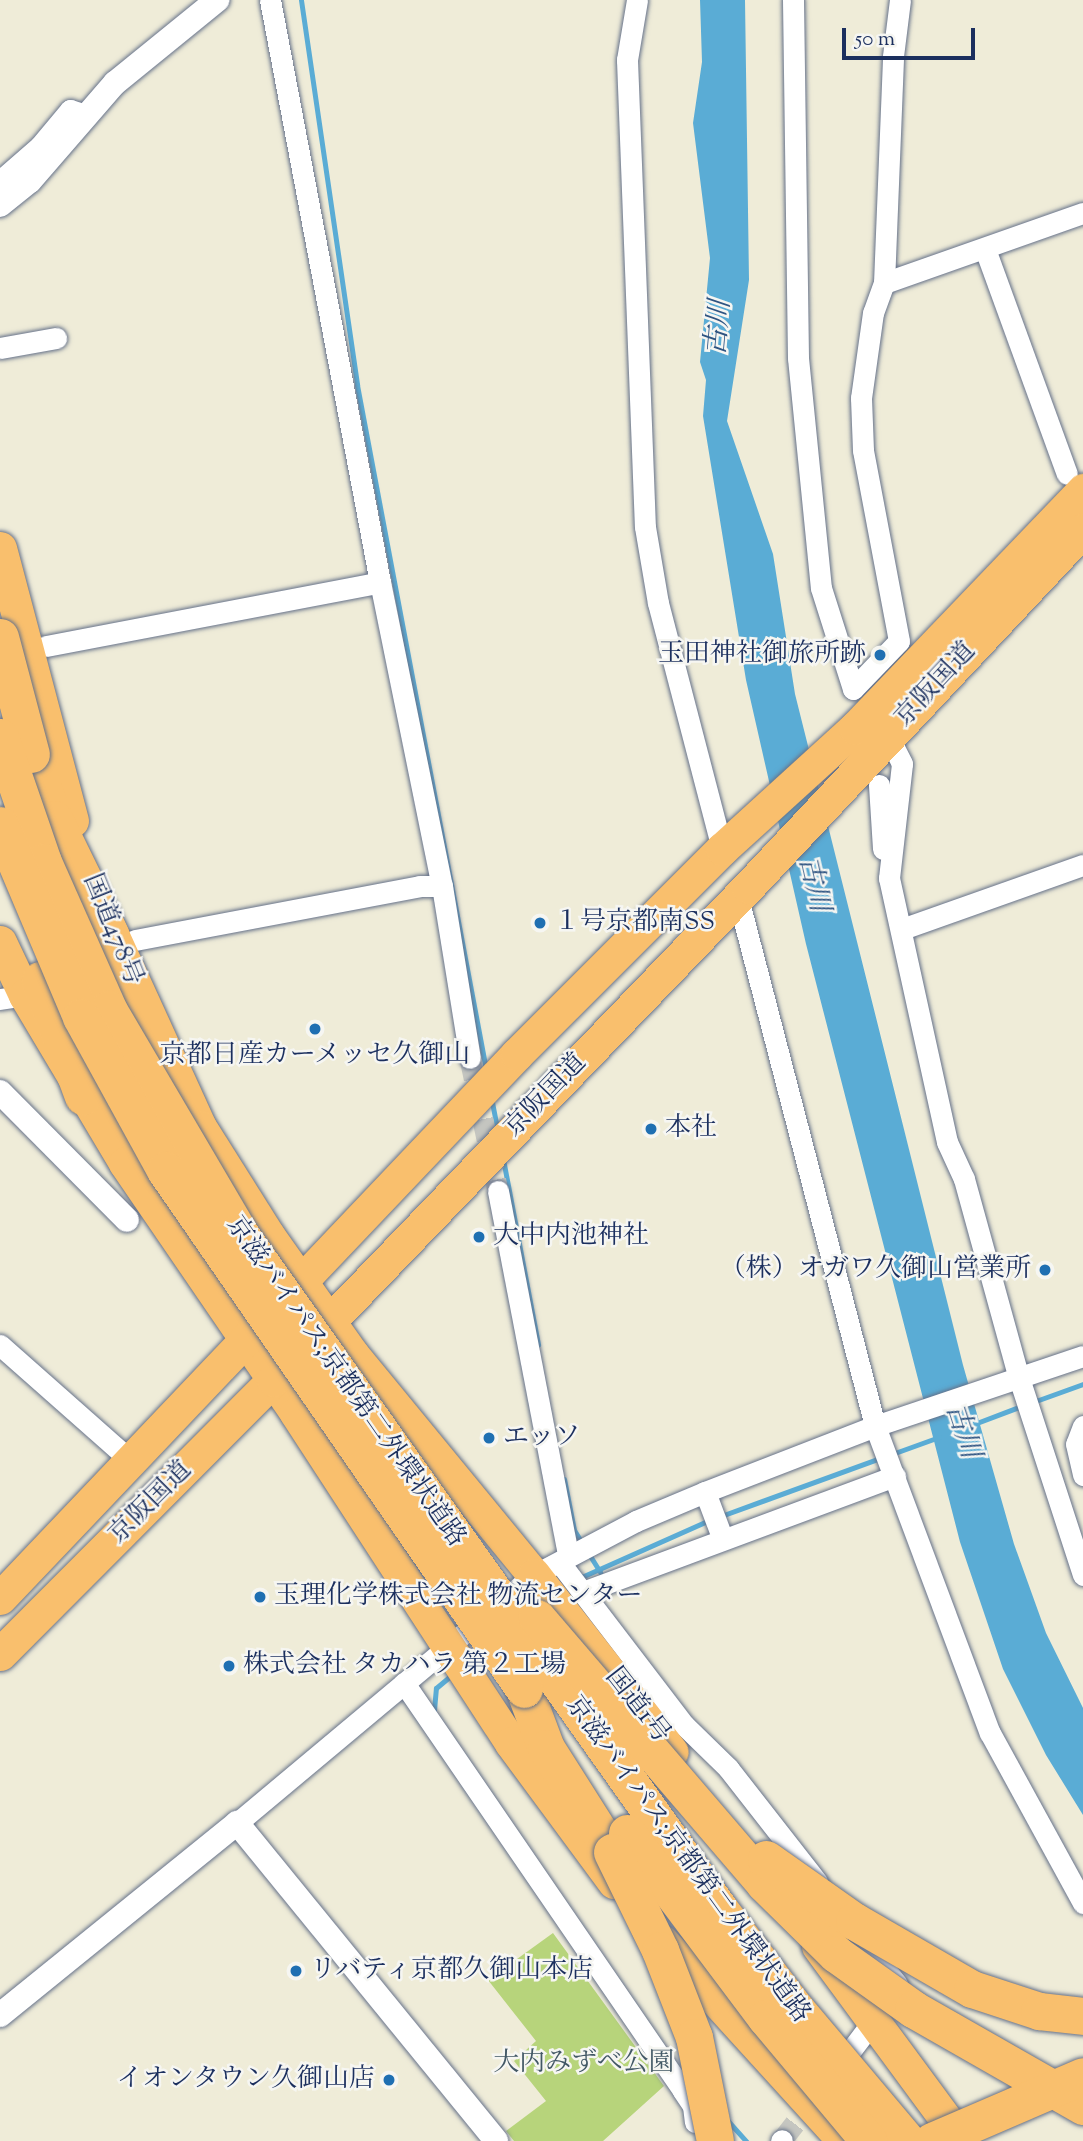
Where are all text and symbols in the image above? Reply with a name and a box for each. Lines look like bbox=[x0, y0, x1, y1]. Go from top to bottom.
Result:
scale bar bbox=[845, 14, 978, 58]
text: 50 m bbox=[855, 25, 895, 55]
water label: 古川 bbox=[700, 299, 738, 357]
street label: 京阪国道 bbox=[889, 636, 983, 734]
place label: 玉田神社御旅所跡 bbox=[658, 639, 866, 671]
marker: 玉田神社御旅所跡 bbox=[872, 647, 888, 663]
water label: 古川 bbox=[790, 853, 836, 915]
street label: 国道478号 bbox=[76, 870, 148, 990]
place label: １号京都南SS bbox=[554, 907, 715, 939]
marker: １号京都南SS bbox=[532, 915, 548, 931]
marker: 京都日産カーメッセ久御山 bbox=[307, 1021, 323, 1037]
place label: 京都日産カーメッセ久御山 bbox=[159, 1040, 471, 1072]
street label: 京阪国道 bbox=[499, 1048, 593, 1144]
place label: 本社 bbox=[665, 1113, 717, 1145]
marker: 本社 bbox=[643, 1121, 659, 1137]
street label: 京滋バイパス;京都第二外環状道路 bbox=[218, 1211, 472, 1553]
place label: 大中内池神社 bbox=[493, 1221, 649, 1253]
marker: 大中内池神社 bbox=[471, 1229, 487, 1245]
place label: （株）オガワ久御山営業所 bbox=[719, 1254, 1031, 1286]
marker: （株）オガワ久御山営業所 bbox=[1037, 1262, 1053, 1278]
water label: 古川 bbox=[937, 1399, 987, 1463]
place label: エッソ bbox=[503, 1422, 581, 1454]
marker: エッソ bbox=[481, 1430, 497, 1446]
street label: 京阪国道 bbox=[103, 1455, 199, 1551]
place label: 玉理化学株式会社 物流センター bbox=[274, 1581, 644, 1613]
marker: 玉理化学株式会社 物流センター bbox=[252, 1589, 268, 1605]
place label: 株式会社 タカハラ 第２工場 bbox=[243, 1650, 566, 1682]
marker: 株式会社 タカハラ 第２工場 bbox=[221, 1658, 237, 1674]
street label: 国道1号 bbox=[598, 1662, 676, 1750]
street label: 京滋バイパス;京都第二外環状道路 bbox=[558, 1690, 816, 2030]
place label: リバティ京都久御山本店 bbox=[310, 1955, 596, 1987]
marker: リバティ京都久御山本店 bbox=[288, 1963, 304, 1979]
park label: 大内みずべ公園 bbox=[493, 2048, 675, 2080]
place label: イオンタウン久御山店 bbox=[115, 2064, 375, 2096]
marker: イオンタウン久御山店 bbox=[381, 2072, 397, 2088]

